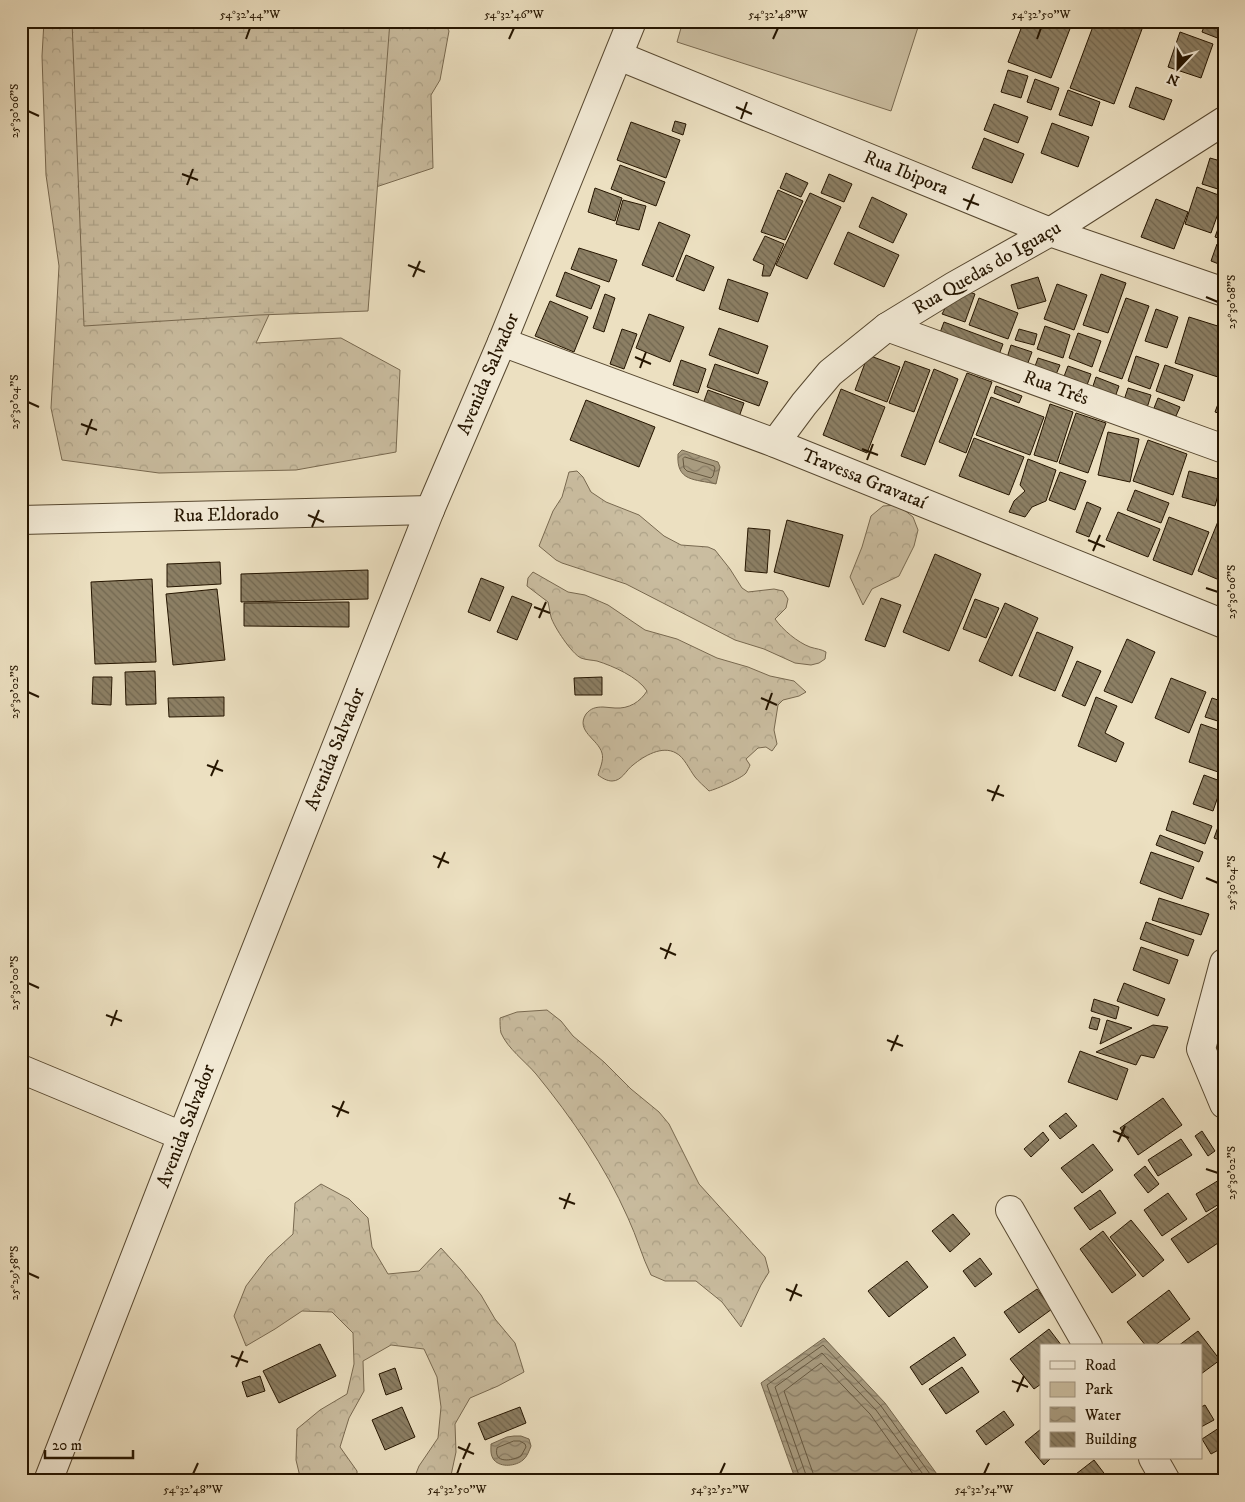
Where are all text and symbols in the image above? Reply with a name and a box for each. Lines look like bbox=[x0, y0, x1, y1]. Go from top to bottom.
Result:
text: 54°32'44"W bbox=[220, 7, 281, 22]
text: 54°32'46"W bbox=[484, 7, 545, 22]
text: 54°32'48"W bbox=[748, 7, 809, 22]
text: 54°32'50"W bbox=[1012, 7, 1071, 22]
north arrow bbox=[1152, 42, 1202, 92]
text: N bbox=[1164, 68, 1182, 90]
text: 25°30'06"S bbox=[7, 84, 22, 138]
street label: Rua Ibipora bbox=[860, 146, 952, 200]
street label: Rua Quedas do Iguaçu bbox=[909, 216, 1065, 320]
text: 25°30'08"S bbox=[1224, 275, 1239, 329]
street label: Avenida Salvador bbox=[452, 310, 524, 438]
street label: Rua Três bbox=[1020, 366, 1092, 410]
text: 25°30'04"S bbox=[7, 374, 22, 430]
street label: Travessa Gravataí bbox=[798, 444, 931, 515]
street label: Rua Eldorado bbox=[173, 503, 279, 527]
text: 25°30'06"S bbox=[1224, 565, 1239, 619]
text: 25°30'02"S bbox=[7, 665, 22, 719]
street label: Avenida Salvador bbox=[300, 684, 370, 814]
text: 25°30'04"S bbox=[1224, 855, 1239, 911]
text: 25°30'00"S bbox=[7, 956, 22, 1010]
street label: Avenida Salvador bbox=[152, 1061, 220, 1191]
text: 25°30'02"S bbox=[1224, 1146, 1239, 1200]
text: 25°29'58"S bbox=[7, 1246, 22, 1300]
legend bbox=[1040, 1344, 1202, 1460]
text: Road bbox=[1085, 1356, 1117, 1375]
text: Park bbox=[1085, 1380, 1114, 1399]
text: Water bbox=[1084, 1406, 1121, 1425]
scale bar bbox=[45, 1427, 132, 1459]
text: Building bbox=[1085, 1430, 1137, 1449]
text: 20 m bbox=[52, 1436, 82, 1455]
text: 54°32'48"W bbox=[163, 1482, 224, 1497]
text: 54°32'50"W bbox=[428, 1482, 487, 1497]
text: 54°32'52"W bbox=[691, 1482, 750, 1497]
text: 54°32'54"W bbox=[955, 1482, 1014, 1497]

